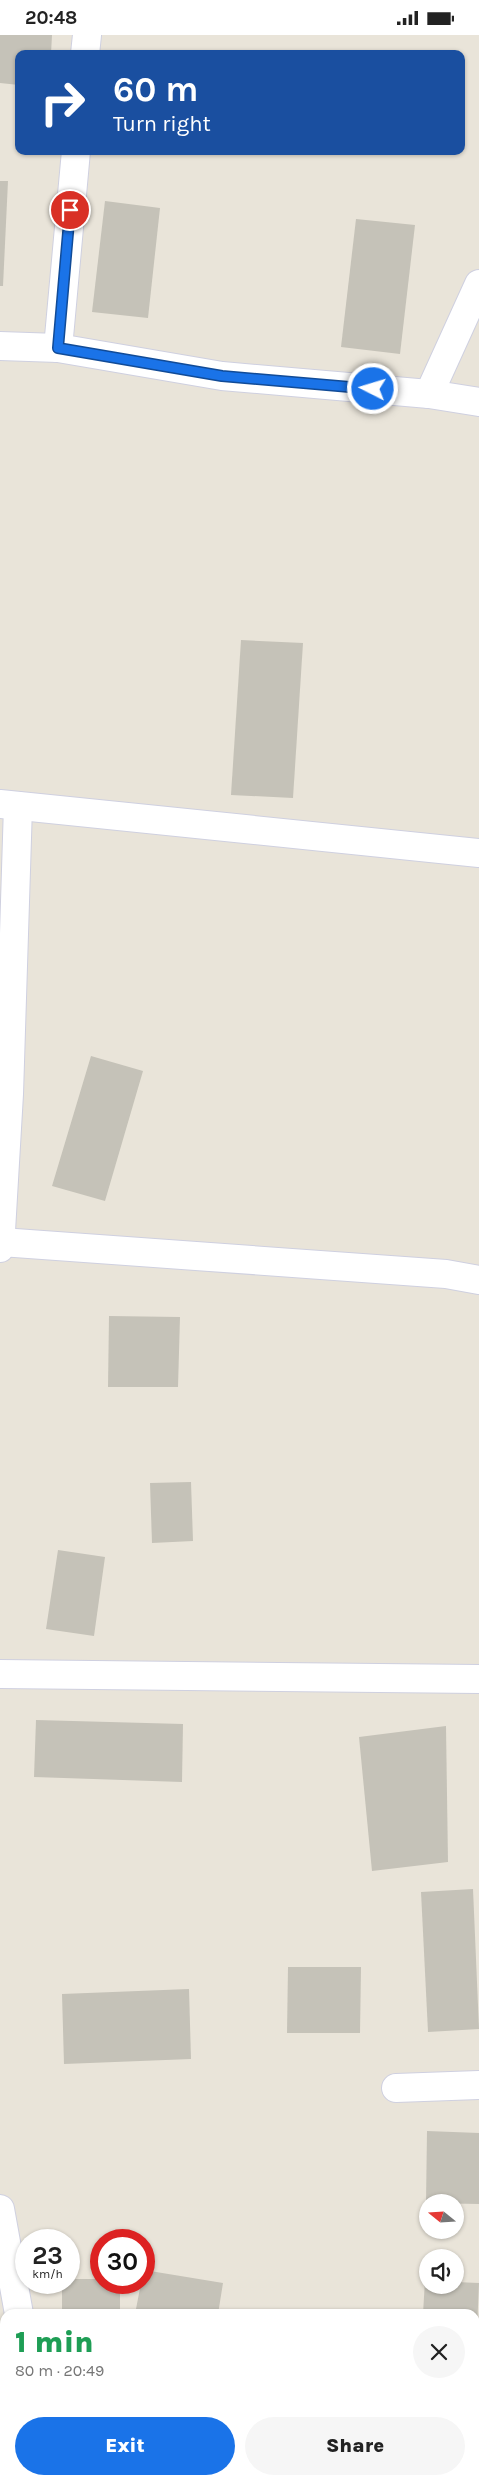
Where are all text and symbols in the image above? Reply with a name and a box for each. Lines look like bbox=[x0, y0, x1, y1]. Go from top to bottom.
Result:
text: 20:48 bbox=[25, 7, 77, 29]
text: 60 m bbox=[113, 69, 198, 110]
icon: right bbox=[30, 70, 95, 135]
text: Turn right bbox=[113, 111, 211, 137]
pin bbox=[49, 189, 91, 231]
icon: arrive bbox=[56, 196, 84, 224]
position arrow bbox=[346, 362, 398, 414]
north arrow bbox=[419, 2194, 464, 2239]
map controls bbox=[419, 2194, 464, 2294]
speed limit sign: 30 bbox=[90, 2229, 155, 2294]
text: 23 bbox=[32, 2241, 63, 2270]
button: sound bbox=[419, 2249, 464, 2294]
text: km/h bbox=[32, 2267, 63, 2281]
text: 1 min bbox=[15, 2324, 94, 2360]
button: close bbox=[413, 2326, 465, 2378]
text: 80 m · 20:49 bbox=[15, 2361, 104, 2380]
button: Exit bbox=[15, 2417, 235, 2475]
button: Share bbox=[245, 2417, 465, 2475]

